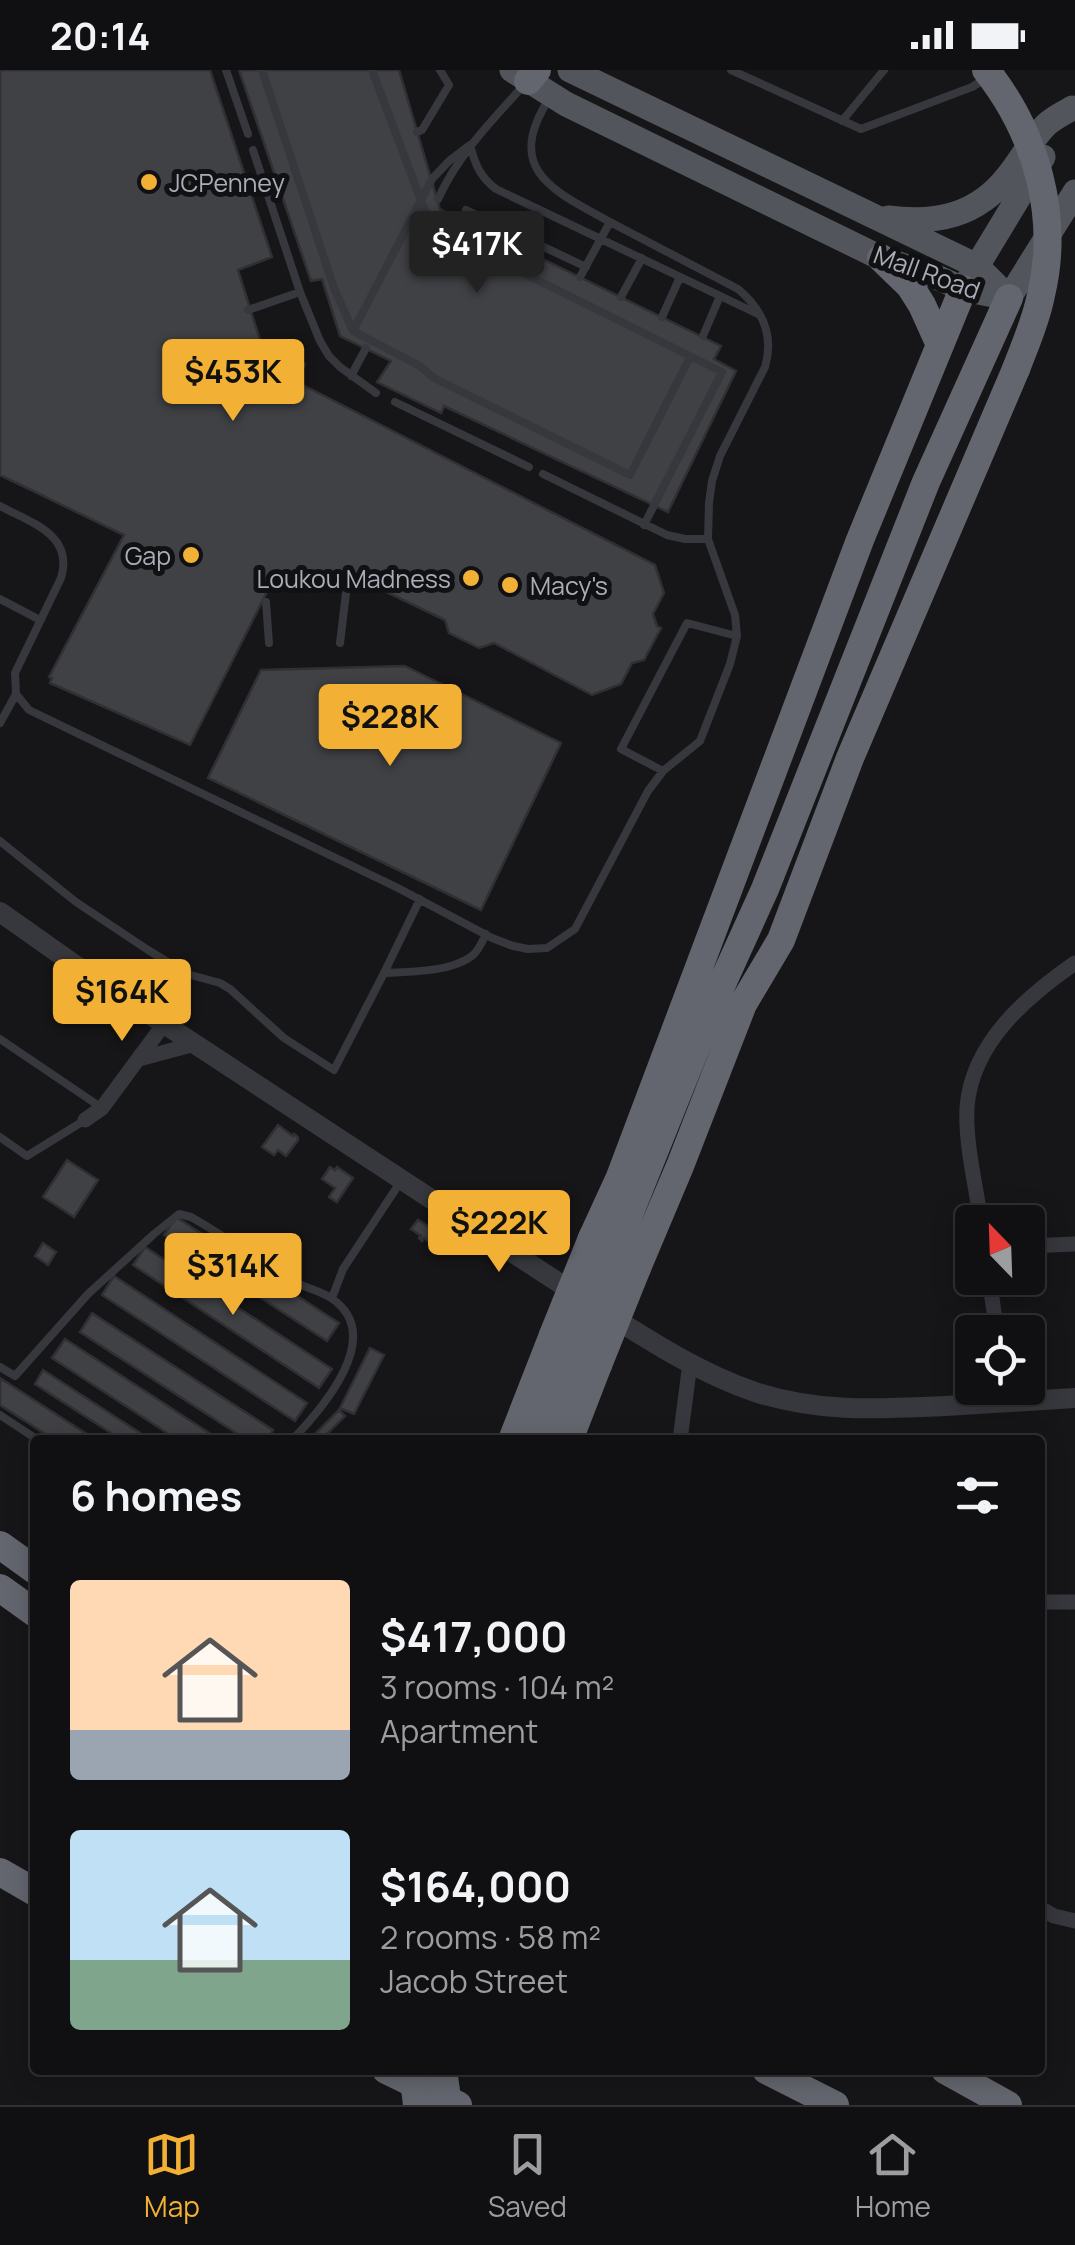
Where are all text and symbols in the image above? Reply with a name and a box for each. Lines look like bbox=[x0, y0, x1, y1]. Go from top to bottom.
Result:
text: 20:14 bbox=[50, 9, 150, 61]
place label: JCPenney bbox=[169, 165, 285, 200]
marker: JCPenney bbox=[138, 171, 160, 193]
pin: $417K bbox=[407, 211, 547, 296]
text: $417K bbox=[431, 221, 523, 265]
street label: Mall Road bbox=[869, 237, 985, 307]
pin: $453K bbox=[163, 339, 303, 424]
text: $453K bbox=[184, 349, 282, 393]
place label: Gap bbox=[125, 538, 171, 573]
marker: Gap bbox=[180, 544, 202, 566]
place label: Loukou Madness bbox=[256, 561, 451, 596]
marker: Loukou Madness bbox=[460, 567, 482, 589]
place label: Macy's bbox=[530, 568, 608, 603]
marker: Macy's bbox=[499, 574, 521, 596]
pin: $228K bbox=[320, 684, 460, 769]
text: $228K bbox=[341, 694, 439, 738]
pin: $164K bbox=[52, 959, 192, 1044]
text: $164K bbox=[75, 969, 169, 1013]
pin: $222K bbox=[429, 1190, 569, 1275]
text: $222K bbox=[450, 1200, 548, 1244]
north arrow bbox=[955, 1205, 1045, 1295]
map controls bbox=[955, 1205, 1045, 1405]
pin: $314K bbox=[163, 1233, 303, 1318]
text: $314K bbox=[187, 1243, 279, 1287]
button: locate bbox=[955, 1315, 1045, 1405]
text: 6 homes bbox=[70, 1466, 242, 1524]
icon: filters bbox=[950, 1468, 1005, 1523]
text: $417,000 bbox=[380, 1607, 568, 1665]
icon: home bbox=[150, 1620, 270, 1740]
text: 3 rooms · 104 m² bbox=[380, 1665, 614, 1709]
text: Apartment bbox=[380, 1709, 538, 1753]
text: $164,000 bbox=[380, 1857, 571, 1915]
icon: home bbox=[150, 1870, 270, 1990]
text: 2 rooms · 58 m² bbox=[380, 1915, 601, 1959]
text: Jacob Street bbox=[380, 1959, 568, 2003]
tab: Map bbox=[144, 2127, 200, 2225]
tab: Saved bbox=[488, 2127, 567, 2225]
tab: Home bbox=[855, 2127, 931, 2225]

